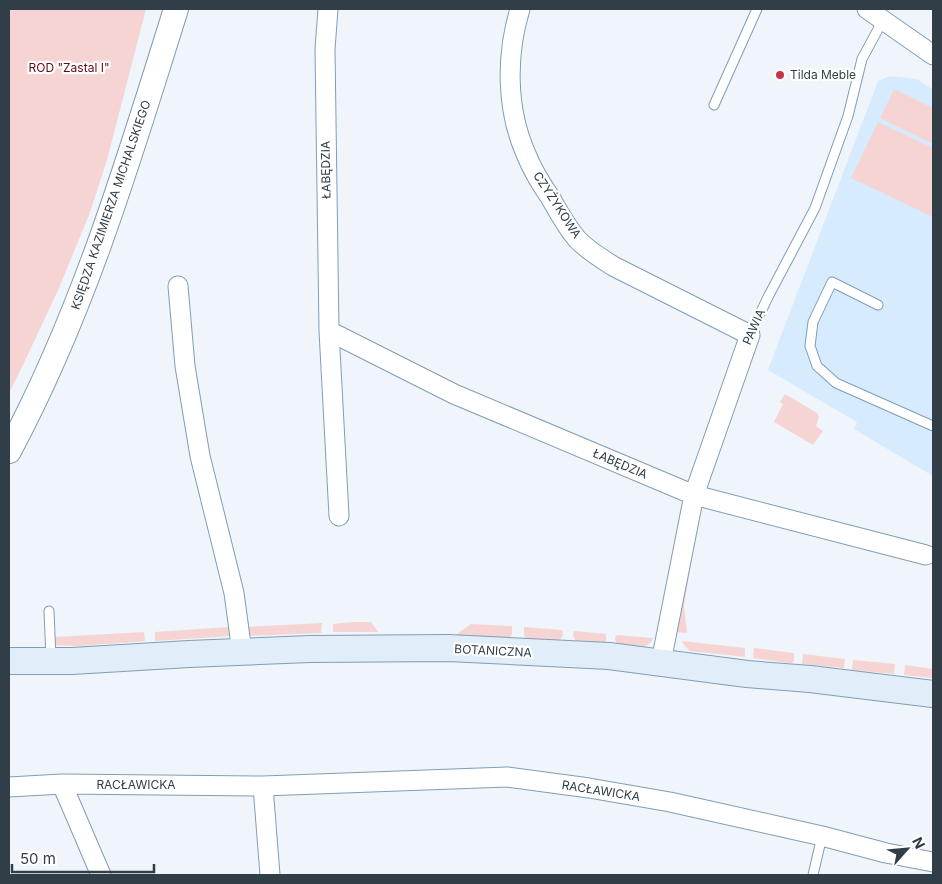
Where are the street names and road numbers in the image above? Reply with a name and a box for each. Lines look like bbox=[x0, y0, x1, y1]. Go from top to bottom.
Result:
street label: KSIĘDZA KAZIMIERZA MICHALSKIEGO bbox=[68, 98, 153, 311]
street label: ŁABĘDZIA bbox=[317, 141, 334, 199]
street label: CZYŻYKOWA bbox=[530, 169, 585, 241]
street label: PAWIA bbox=[739, 307, 768, 347]
street label: ŁABĘDZIA bbox=[590, 445, 650, 482]
street label: BOTANICZNA bbox=[454, 641, 532, 660]
street label: RACŁAWICKA bbox=[96, 777, 176, 792]
street label: RACŁAWICKA bbox=[561, 777, 641, 804]

